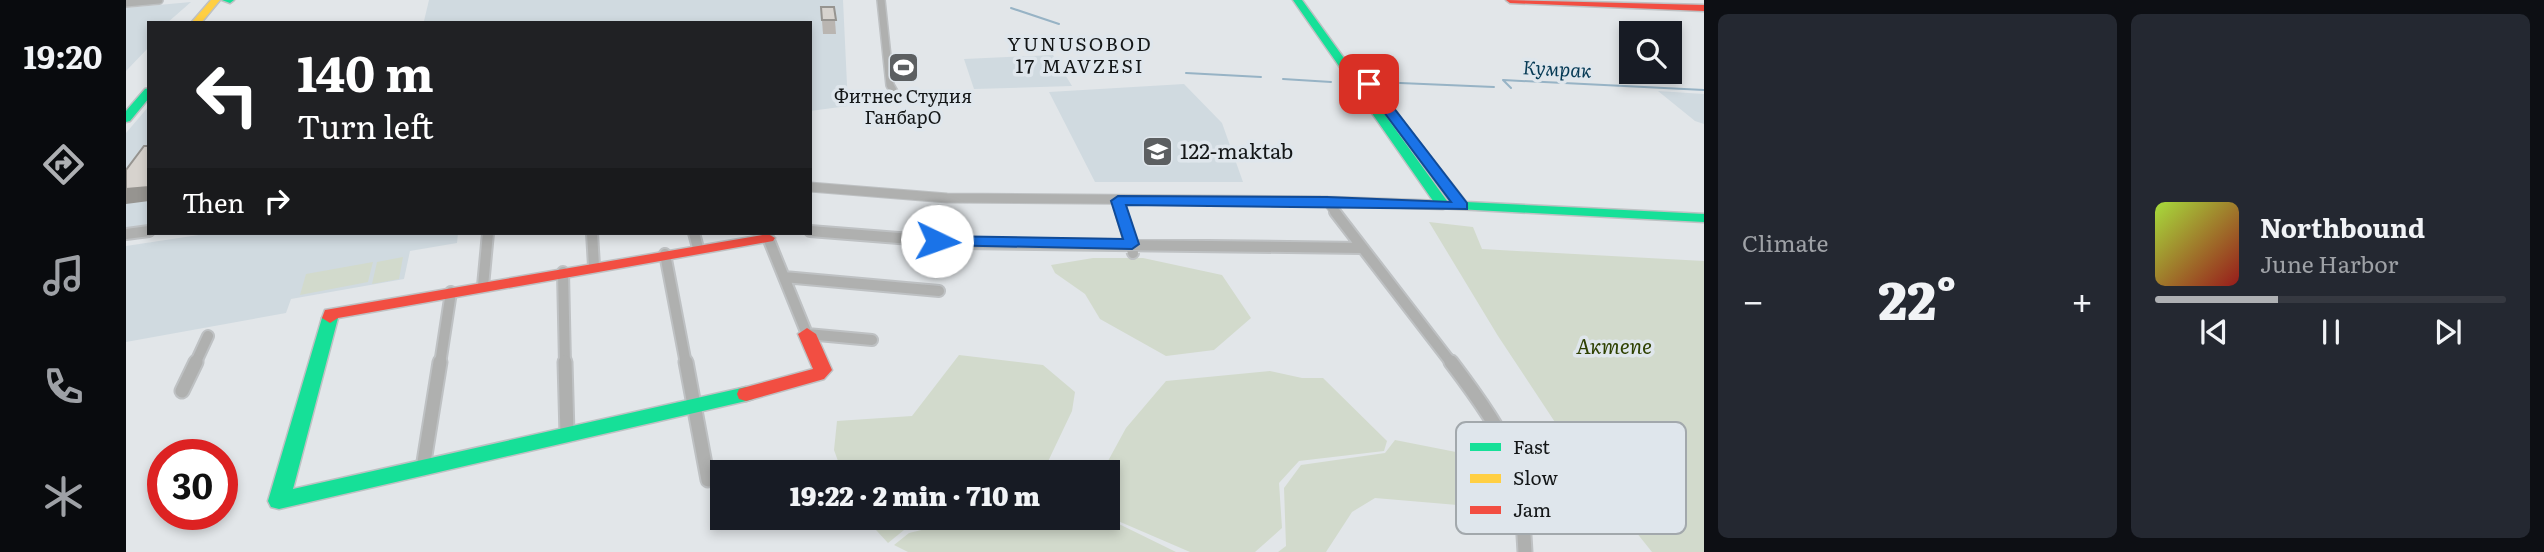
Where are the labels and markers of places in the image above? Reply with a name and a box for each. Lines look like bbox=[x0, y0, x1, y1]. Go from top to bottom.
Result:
sports icon: Фитнес Студия ГанбарО bbox=[886, 50, 920, 84]
pin bbox=[1339, 54, 1399, 114]
place label: Фитнес Студия ГанбарО bbox=[834, 82, 972, 130]
place label: 122-maktab bbox=[1180, 134, 1293, 165]
school or university icon: 122-maktab bbox=[1140, 135, 1174, 169]

